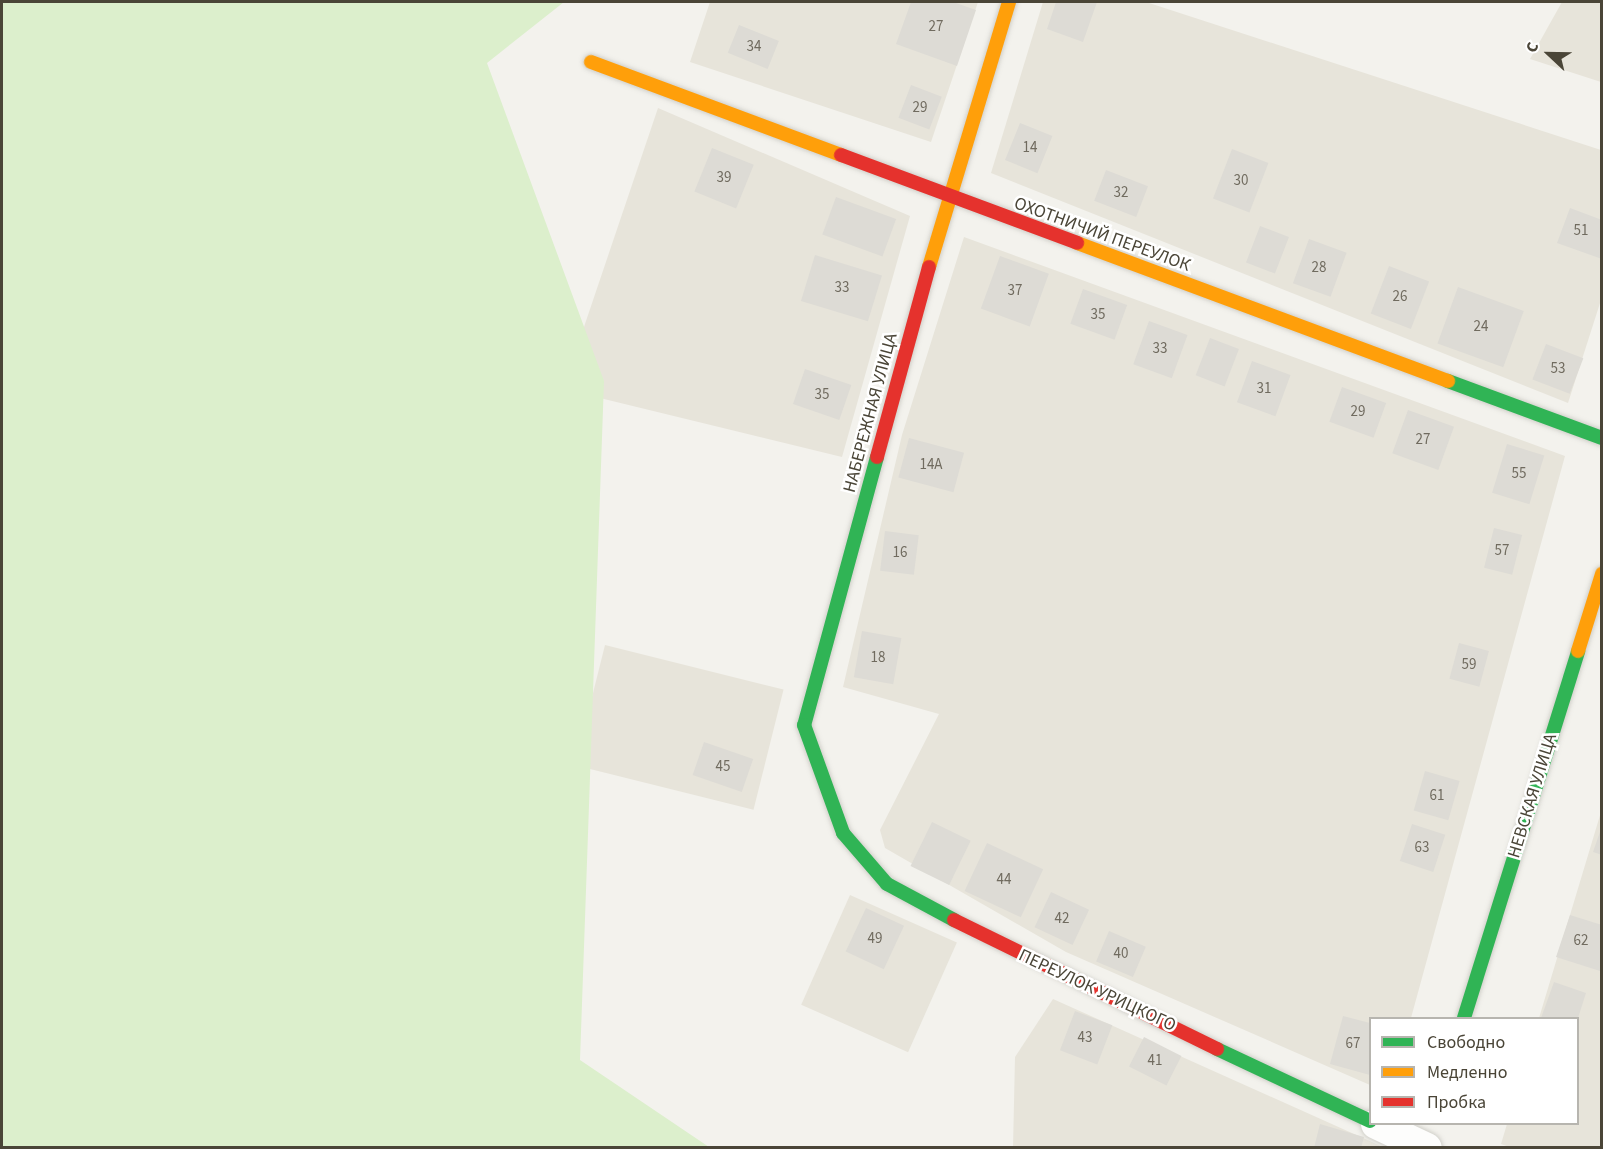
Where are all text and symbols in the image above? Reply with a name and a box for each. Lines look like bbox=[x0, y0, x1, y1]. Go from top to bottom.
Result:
house number: 27 bbox=[929, 18, 943, 36]
north arrow bbox=[1519, 24, 1579, 84]
house number: 34 bbox=[747, 38, 761, 56]
text: С bbox=[1520, 39, 1544, 56]
house number: 29 bbox=[913, 99, 927, 117]
house number: 14 bbox=[1023, 139, 1037, 157]
house number: 39 bbox=[717, 169, 731, 187]
house number: 30 bbox=[1234, 172, 1248, 190]
house number: 32 bbox=[1114, 184, 1128, 202]
street label: ОХОТНИЧИЙ ПЕРЕУЛОК bbox=[1011, 193, 1193, 277]
house number: 51 bbox=[1574, 222, 1588, 240]
house number: 28 bbox=[1312, 259, 1326, 277]
house number: 33 bbox=[835, 279, 849, 297]
house number: 37 bbox=[1008, 282, 1022, 300]
house number: 26 bbox=[1393, 288, 1407, 306]
house number: 35 bbox=[1091, 306, 1105, 324]
house number: 24 bbox=[1474, 318, 1488, 336]
street label: НАБЕРЕЖНАЯ УЛИЦА bbox=[839, 331, 903, 495]
house number: 33 bbox=[1153, 340, 1167, 358]
house number: 53 bbox=[1551, 360, 1565, 378]
house number: 31 bbox=[1257, 380, 1271, 398]
house number: 35 bbox=[815, 386, 829, 404]
house number: 29 bbox=[1351, 403, 1365, 421]
house number: 27 bbox=[1416, 431, 1430, 449]
house number: 14А bbox=[919, 456, 943, 474]
house number: 55 bbox=[1512, 465, 1526, 483]
house number: 57 bbox=[1495, 542, 1509, 560]
house number: 16 bbox=[893, 544, 907, 562]
house number: 18 bbox=[871, 649, 885, 667]
house number: 59 bbox=[1462, 656, 1476, 674]
street label: НЕВСКАЯ УЛИЦА bbox=[1504, 731, 1562, 861]
house number: 45 bbox=[716, 758, 730, 776]
house number: 61 bbox=[1430, 787, 1444, 805]
house number: 63 bbox=[1415, 839, 1429, 857]
house number: 44 bbox=[997, 871, 1011, 889]
house number: 42 bbox=[1055, 910, 1069, 928]
house number: 49 bbox=[868, 930, 882, 948]
house number: 62 bbox=[1574, 932, 1588, 950]
street label: ПЕРЕУЛОК УРИЦКОГО bbox=[1015, 945, 1179, 1037]
house number: 40 bbox=[1114, 945, 1128, 963]
legend bbox=[1369, 1017, 1579, 1125]
house number: 43 bbox=[1078, 1029, 1092, 1047]
text: Свободно bbox=[1427, 1030, 1505, 1055]
house number: 67 bbox=[1346, 1035, 1360, 1053]
house number: 41 bbox=[1148, 1052, 1162, 1070]
text: Медленно bbox=[1427, 1060, 1507, 1085]
text: Пробка bbox=[1427, 1090, 1486, 1115]

